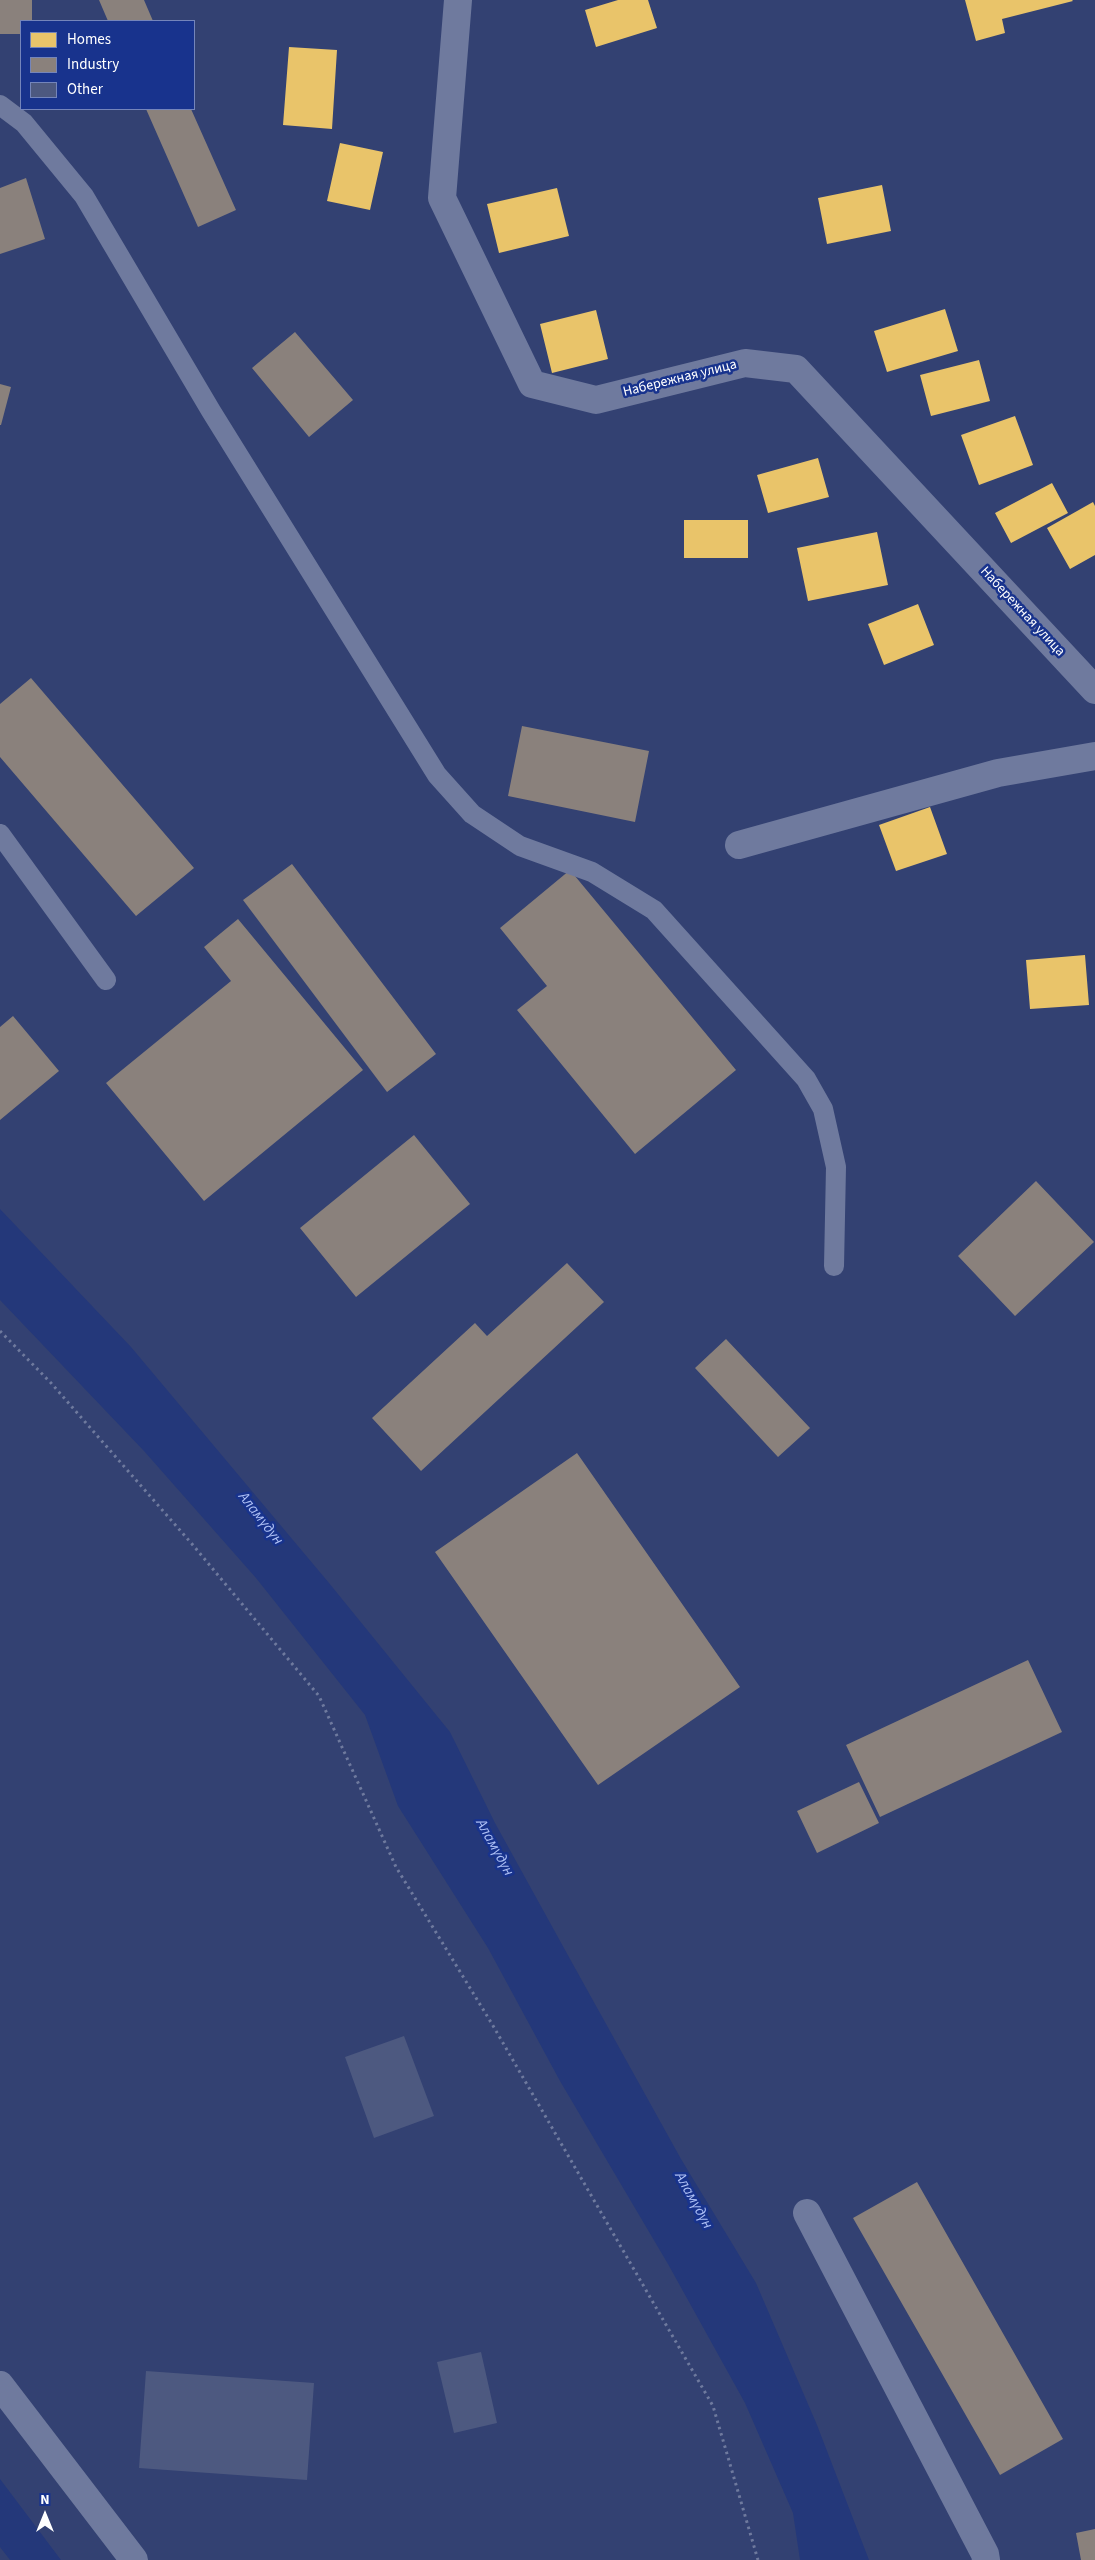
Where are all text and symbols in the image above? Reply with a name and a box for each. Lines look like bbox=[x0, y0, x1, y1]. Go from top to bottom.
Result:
legend bbox=[20, 20, 195, 110]
text: Homes bbox=[67, 29, 111, 50]
text: Industry bbox=[67, 54, 119, 75]
text: Other bbox=[67, 79, 103, 100]
street label: Набережная улица bbox=[621, 357, 739, 401]
street label: Набережная улица bbox=[976, 564, 1068, 660]
water label: Аламүдүн bbox=[234, 1489, 286, 1549]
water label: Аламүдүн bbox=[471, 1816, 517, 1880]
water label: Аламүдүн bbox=[670, 2169, 716, 2233]
north arrow bbox=[20, 2490, 70, 2540]
text: N bbox=[40, 2490, 50, 2510]

